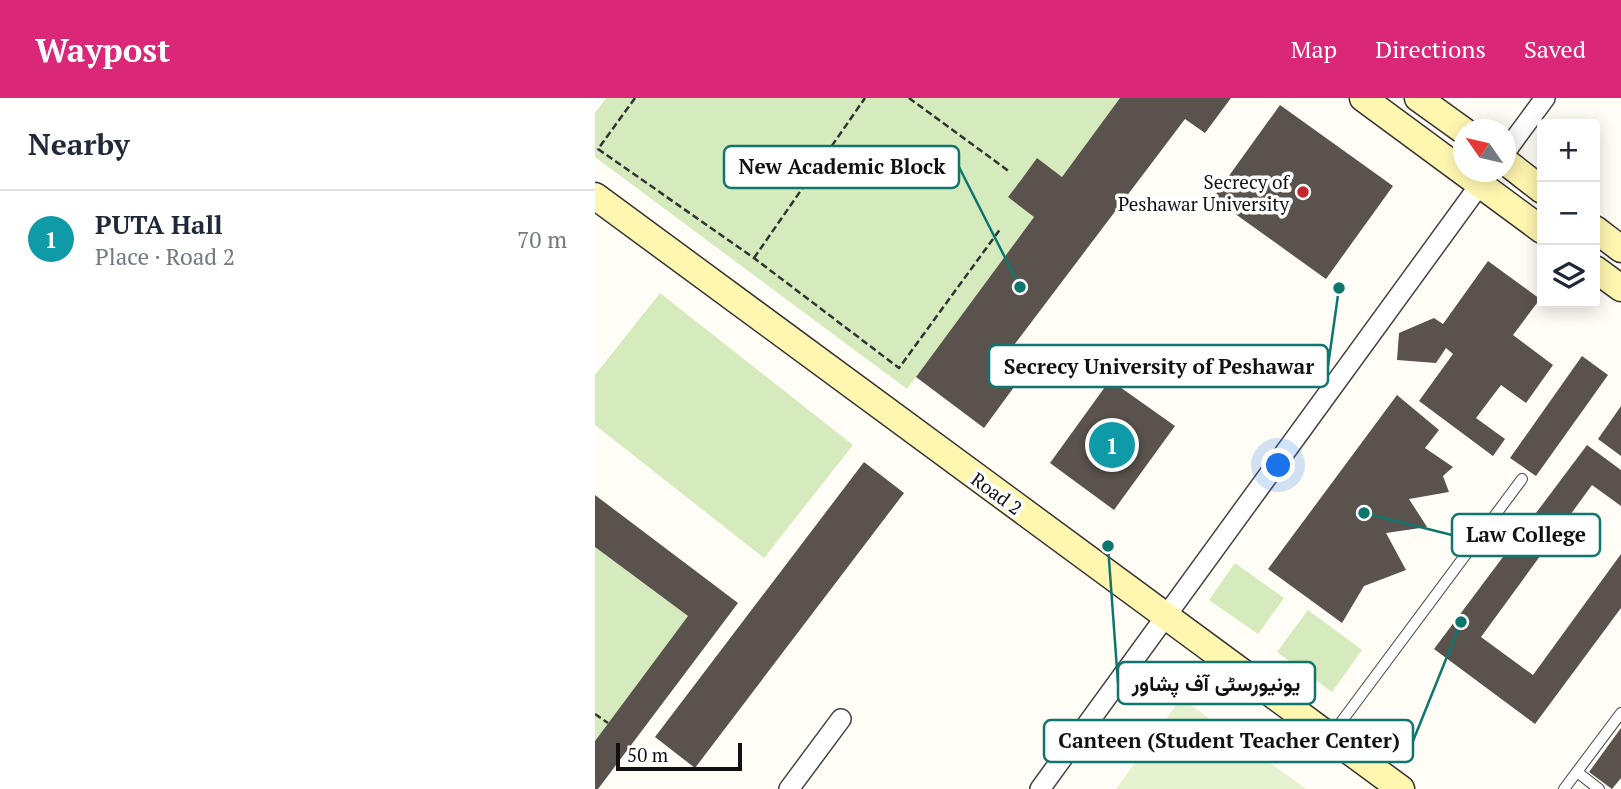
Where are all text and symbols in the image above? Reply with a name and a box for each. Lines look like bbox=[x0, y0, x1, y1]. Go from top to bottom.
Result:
text: Waypost bbox=[35, 28, 170, 71]
text: Map bbox=[1291, 33, 1337, 65]
text: Directions bbox=[1375, 33, 1486, 65]
text: Saved bbox=[1524, 33, 1586, 65]
north arrow bbox=[1453, 119, 1516, 182]
map controls bbox=[1537, 119, 1600, 308]
button: + bbox=[1537, 119, 1600, 182]
text: Nearby bbox=[28, 124, 130, 164]
callout: New Academic Block bbox=[724, 146, 959, 188]
text: New Academic Block bbox=[739, 152, 946, 180]
place label: Secrecy of Peshawar University bbox=[1118, 169, 1290, 216]
button: − bbox=[1537, 182, 1600, 245]
marker: Secrecy of Peshawar University bbox=[1295, 184, 1311, 200]
text: PUTA Hall bbox=[95, 207, 223, 241]
text: 1 bbox=[45, 224, 58, 255]
text: 70 m bbox=[517, 224, 567, 255]
text: Place · Road 2 bbox=[95, 241, 235, 272]
button: layers bbox=[1537, 245, 1600, 308]
callout: Secrecy University of Peshawar bbox=[989, 345, 1328, 387]
text: Secrecy University of Peshawar bbox=[1004, 352, 1314, 380]
pin: 1 bbox=[1089, 419, 1135, 471]
your location bbox=[1261, 448, 1295, 482]
street label: Road 2 bbox=[967, 466, 1027, 520]
callout: Law College bbox=[1452, 514, 1600, 556]
text: Law College bbox=[1466, 520, 1586, 548]
callout: یونیورسٹی آف پشاور bbox=[1118, 662, 1315, 704]
text: یونیورسٹی آف پشاور bbox=[1131, 669, 1300, 698]
callout: Canteen (Student Teacher Center) bbox=[1044, 720, 1413, 762]
text: Canteen (Student Teacher Center) bbox=[1058, 726, 1400, 754]
scale bar bbox=[616, 740, 742, 772]
text: 50 m bbox=[627, 742, 668, 767]

